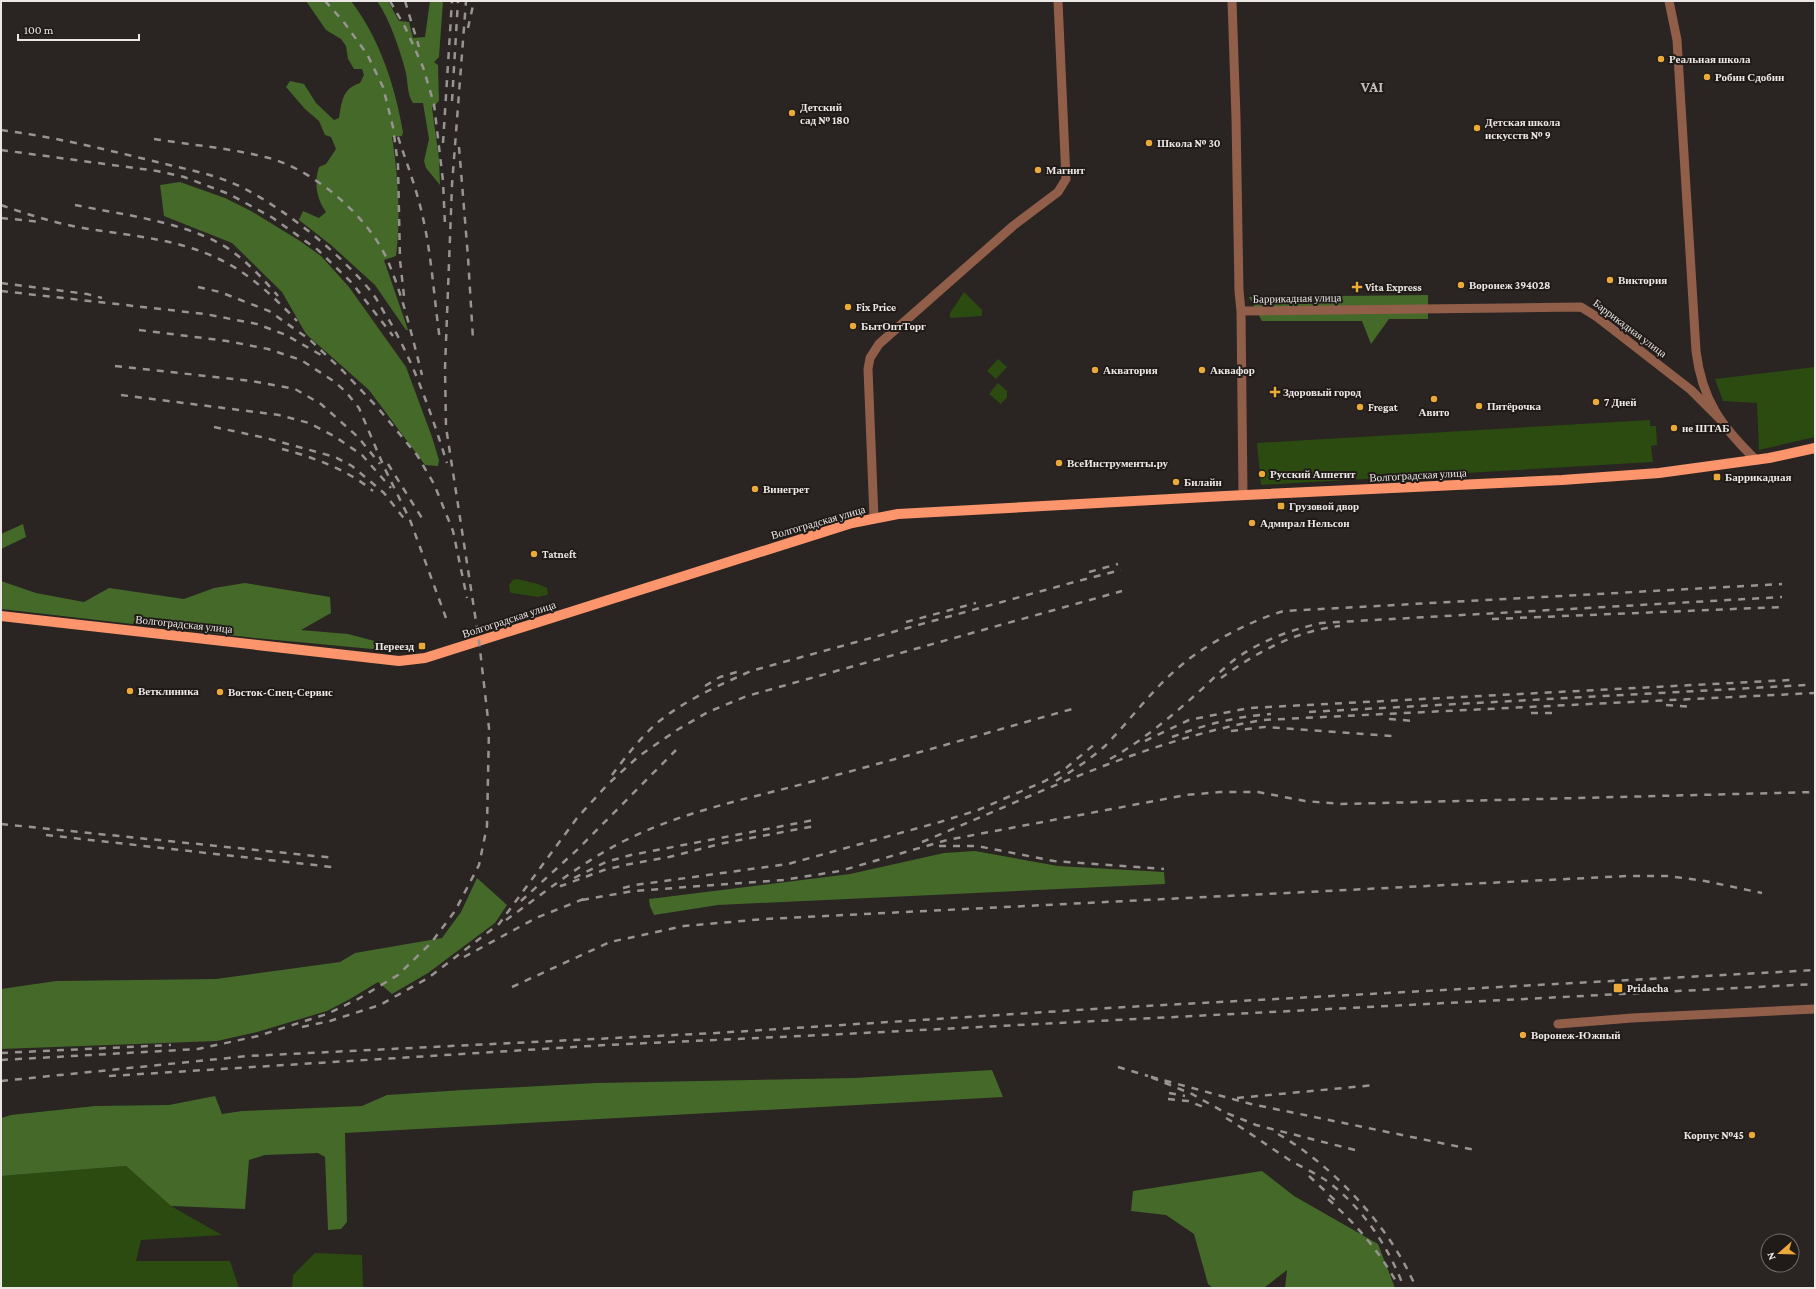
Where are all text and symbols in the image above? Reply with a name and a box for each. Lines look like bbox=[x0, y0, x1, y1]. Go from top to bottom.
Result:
scale bar bbox=[18, 16, 139, 42]
text: 100 m bbox=[24, 23, 54, 37]
place label: Реальная школа bbox=[1669, 53, 1751, 65]
marker: Реальная школа bbox=[1656, 54, 1666, 64]
place label: Робин Сдобин bbox=[1715, 71, 1785, 83]
marker: Робин Сдобин bbox=[1702, 72, 1712, 82]
district label: VAI bbox=[1360, 79, 1383, 95]
place label: Детский сад № 180 bbox=[800, 101, 850, 126]
marker: Детский сад № 180 bbox=[787, 108, 797, 118]
place label: Детская школа искусств № 9 bbox=[1485, 116, 1561, 141]
marker: Детская школа искусств № 9 bbox=[1472, 123, 1482, 133]
place label: Школа № 30 bbox=[1157, 137, 1221, 149]
marker: Школа № 30 bbox=[1144, 138, 1154, 148]
place label: Магнит bbox=[1046, 164, 1086, 176]
marker: Магнит bbox=[1033, 165, 1043, 175]
place label: Виктория bbox=[1618, 274, 1667, 286]
marker: Виктория bbox=[1605, 275, 1615, 285]
place label: Воронеж 394028 bbox=[1469, 279, 1550, 291]
marker: Воронеж 394028 bbox=[1456, 280, 1466, 290]
place label: Vita Express bbox=[1364, 281, 1422, 293]
marker: Vita Express bbox=[1352, 282, 1362, 292]
street label: Баррикадная улица bbox=[1253, 291, 1342, 305]
street label: Баррикадная улица bbox=[1591, 296, 1669, 360]
place label: Fix Price bbox=[856, 301, 896, 313]
marker: Fix Price bbox=[843, 302, 853, 312]
place label: БытОптТорг bbox=[861, 320, 926, 332]
marker: БытОптТорг bbox=[848, 321, 858, 331]
place label: Акватория bbox=[1103, 364, 1158, 376]
place label: Аквафор bbox=[1210, 364, 1255, 376]
marker: Акватория bbox=[1090, 365, 1100, 375]
marker: Аквафор bbox=[1197, 365, 1207, 375]
place label: Здоровый город bbox=[1283, 386, 1361, 398]
marker: Здоровый город bbox=[1270, 387, 1280, 397]
marker: Авито bbox=[1429, 394, 1439, 404]
place label: 7 Дней bbox=[1604, 396, 1637, 408]
marker: 7 Дней bbox=[1591, 397, 1601, 407]
place label: Пятёрочка bbox=[1487, 400, 1542, 412]
place label: Fregat bbox=[1368, 401, 1398, 413]
marker: Пятёрочка bbox=[1474, 401, 1484, 411]
marker: Fregat bbox=[1355, 402, 1365, 412]
place label: Авито bbox=[1419, 406, 1450, 418]
place label: не ШТАБ bbox=[1682, 422, 1729, 434]
marker: не ШТАБ bbox=[1669, 423, 1679, 433]
place label: ВсеИнструменты.ру bbox=[1067, 457, 1169, 469]
marker: ВсеИнструменты.ру bbox=[1054, 458, 1064, 468]
street label: Волгоградская улица bbox=[1369, 466, 1467, 484]
place label: Русский Аппетит bbox=[1270, 468, 1356, 480]
marker: Русский Аппетит bbox=[1257, 469, 1267, 479]
place label: Баррикадная bbox=[1725, 471, 1791, 483]
marker: Баррикадная bbox=[1712, 472, 1722, 482]
place label: Билайн bbox=[1184, 476, 1223, 488]
marker: Билайн bbox=[1171, 477, 1181, 487]
place label: Винегрет bbox=[763, 483, 810, 495]
marker: Винегрет bbox=[750, 484, 760, 494]
place label: Грузовой двор bbox=[1289, 500, 1359, 512]
marker: Грузовой двор bbox=[1276, 501, 1286, 511]
street label: Волгоградская улица bbox=[769, 503, 867, 541]
place label: Адмирал Нельсон bbox=[1260, 517, 1350, 529]
marker: Адмирал Нельсон bbox=[1247, 518, 1257, 528]
place label: Tatneft bbox=[542, 548, 576, 560]
marker: Tatneft bbox=[529, 549, 539, 559]
street label: Волгоградская улица bbox=[461, 598, 557, 640]
street label: Волгоградская улица bbox=[135, 613, 233, 635]
place label: Переезд bbox=[375, 640, 414, 652]
marker: Переезд bbox=[417, 641, 427, 651]
place label: Ветклиника bbox=[138, 685, 199, 697]
marker: Ветклиника bbox=[125, 686, 135, 696]
place label: Восток-Спец-Сервис bbox=[228, 686, 333, 698]
marker: Восток-Спец-Сервис bbox=[215, 687, 225, 697]
marker: Pridacha bbox=[1612, 982, 1624, 994]
place label: Pridacha bbox=[1627, 982, 1669, 994]
place label: Воронеж-Южный bbox=[1531, 1029, 1621, 1041]
marker: Воронеж-Южный bbox=[1518, 1030, 1528, 1040]
place label: Корпус №45 bbox=[1684, 1129, 1744, 1141]
marker: Корпус №45 bbox=[1747, 1130, 1757, 1140]
north arrow bbox=[1760, 1233, 1800, 1273]
text: N bbox=[1764, 1250, 1778, 1262]

